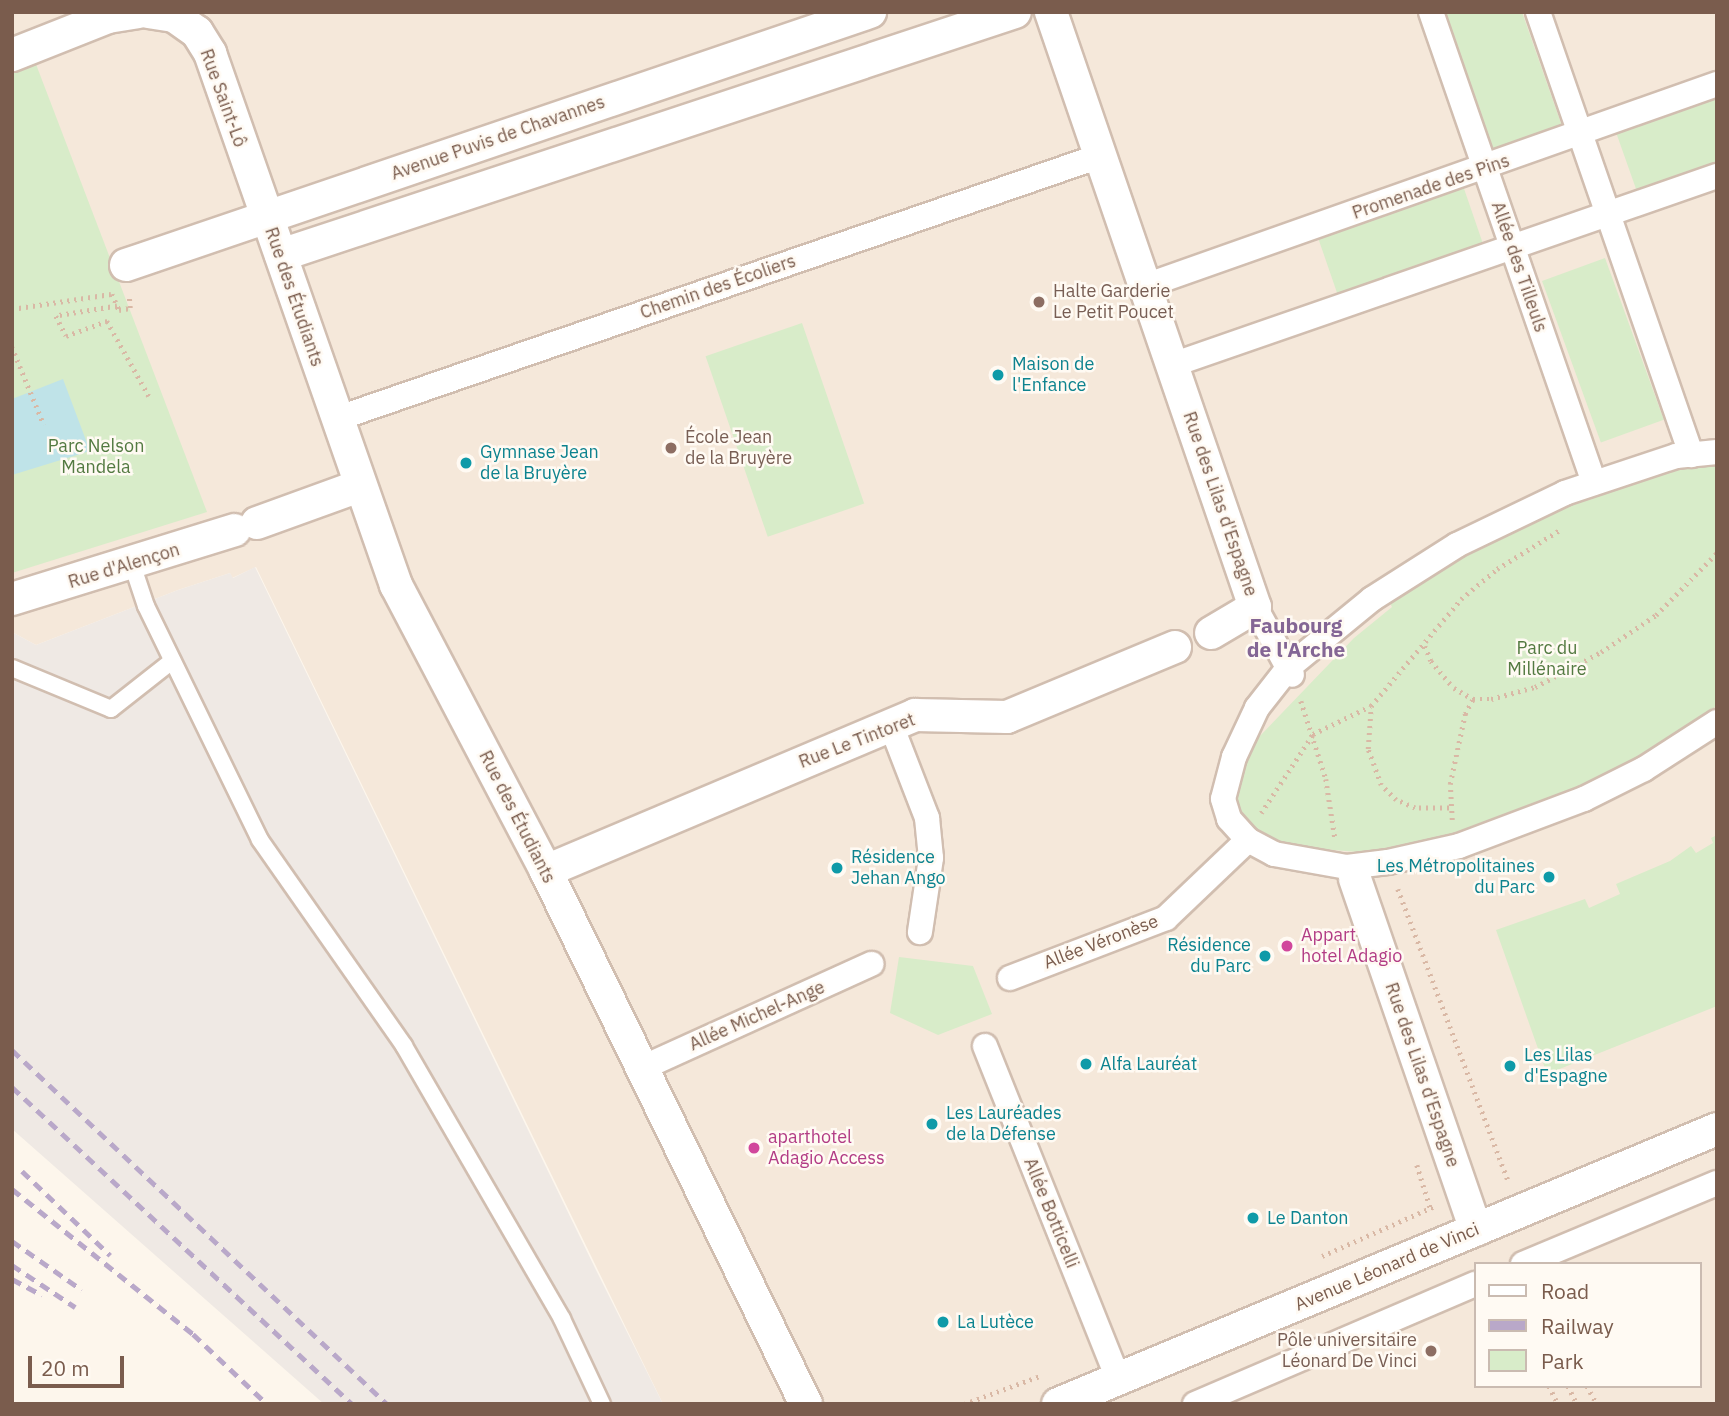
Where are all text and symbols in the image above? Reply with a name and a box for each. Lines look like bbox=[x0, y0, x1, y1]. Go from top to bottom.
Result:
street label: Rue Saint-Lô bbox=[195, 46, 251, 150]
street label: Avenue Puvis de Chavannes bbox=[388, 91, 608, 185]
street label: Promenade des Pins bbox=[1349, 150, 1513, 224]
street label: Allée des Tilleuls bbox=[1487, 199, 1551, 335]
street label: Rue des Étudiants bbox=[260, 224, 328, 370]
street label: Chemin des Écoliers bbox=[637, 250, 799, 324]
place label: Halte Garderie Le Petit Poucet bbox=[1053, 281, 1174, 324]
marker: Halte Garderie Le Petit Poucet bbox=[1031, 294, 1047, 310]
place label: Maison de l'Enfance bbox=[1012, 354, 1094, 396]
marker: Maison de l'Enfance bbox=[990, 367, 1006, 383]
street label: Rue des Lilas d'Espagne bbox=[1178, 409, 1262, 599]
place label: École Jean de la Bruyère bbox=[685, 427, 792, 470]
park label: Parc Nelson Mandela bbox=[48, 436, 144, 478]
marker: École Jean de la Bruyère bbox=[663, 440, 679, 456]
place label: Gymnase Jean de la Bruyère bbox=[480, 442, 599, 484]
marker: Gymnase Jean de la Bruyère bbox=[458, 455, 474, 471]
street label: Rue d'Alençon bbox=[66, 539, 182, 593]
district label: Faubourg de l'Arche bbox=[1247, 612, 1345, 662]
park label: Parc du Millénaire bbox=[1507, 638, 1587, 680]
street label: Rue Le Tintoret bbox=[796, 709, 918, 773]
street label: Rue des Étudiants bbox=[474, 747, 560, 887]
place label: Résidence Jehan Ango bbox=[851, 847, 946, 890]
place label: Les Métropolitaines du Parc bbox=[1377, 856, 1535, 898]
marker: Résidence Jehan Ango bbox=[829, 860, 845, 876]
marker: Les Métropolitaines du Parc bbox=[1541, 869, 1557, 885]
street label: Allée Véronèse bbox=[1041, 910, 1161, 974]
place label: Appart hotel Adagio bbox=[1301, 925, 1402, 968]
place label: Résidence du Parc bbox=[1167, 935, 1251, 978]
marker: Appart hotel Adagio bbox=[1279, 938, 1295, 954]
marker: Résidence du Parc bbox=[1257, 948, 1273, 964]
street label: Allée Michel-Ange bbox=[686, 976, 828, 1056]
street label: Rue des Lilas d'Espagne bbox=[1380, 980, 1464, 1170]
place label: Les Lilas d'Espagne bbox=[1524, 1045, 1608, 1088]
place label: Alfa Lauréat bbox=[1100, 1053, 1197, 1075]
marker: Alfa Lauréat bbox=[1078, 1056, 1094, 1072]
marker: Les Lilas d'Espagne bbox=[1502, 1058, 1518, 1074]
place label: Les Lauréades de la Défense bbox=[946, 1103, 1062, 1146]
marker: Les Lauréades de la Défense bbox=[924, 1116, 940, 1132]
place label: aparthotel Adagio Access bbox=[768, 1127, 885, 1170]
marker: aparthotel Adagio Access bbox=[746, 1140, 762, 1156]
street label: Allée Botticelli bbox=[1019, 1155, 1083, 1271]
place label: Le Danton bbox=[1267, 1207, 1348, 1229]
marker: Le Danton bbox=[1245, 1210, 1261, 1226]
street label: Avenue Léonard de Vinci bbox=[1292, 1218, 1482, 1316]
legend bbox=[1474, 1262, 1701, 1388]
text: Road bbox=[1541, 1277, 1589, 1305]
place label: La Lutèce bbox=[957, 1311, 1034, 1333]
text: Railway bbox=[1541, 1312, 1614, 1340]
marker: La Lutèce bbox=[935, 1314, 951, 1330]
place label: Pôle universitaire Léonard De Vinci bbox=[1277, 1330, 1417, 1372]
scale bar bbox=[32, 1342, 128, 1386]
marker: Pôle universitaire Léonard De Vinci bbox=[1423, 1343, 1439, 1359]
text: Park bbox=[1541, 1347, 1584, 1375]
text: 20 m bbox=[41, 1354, 90, 1382]

